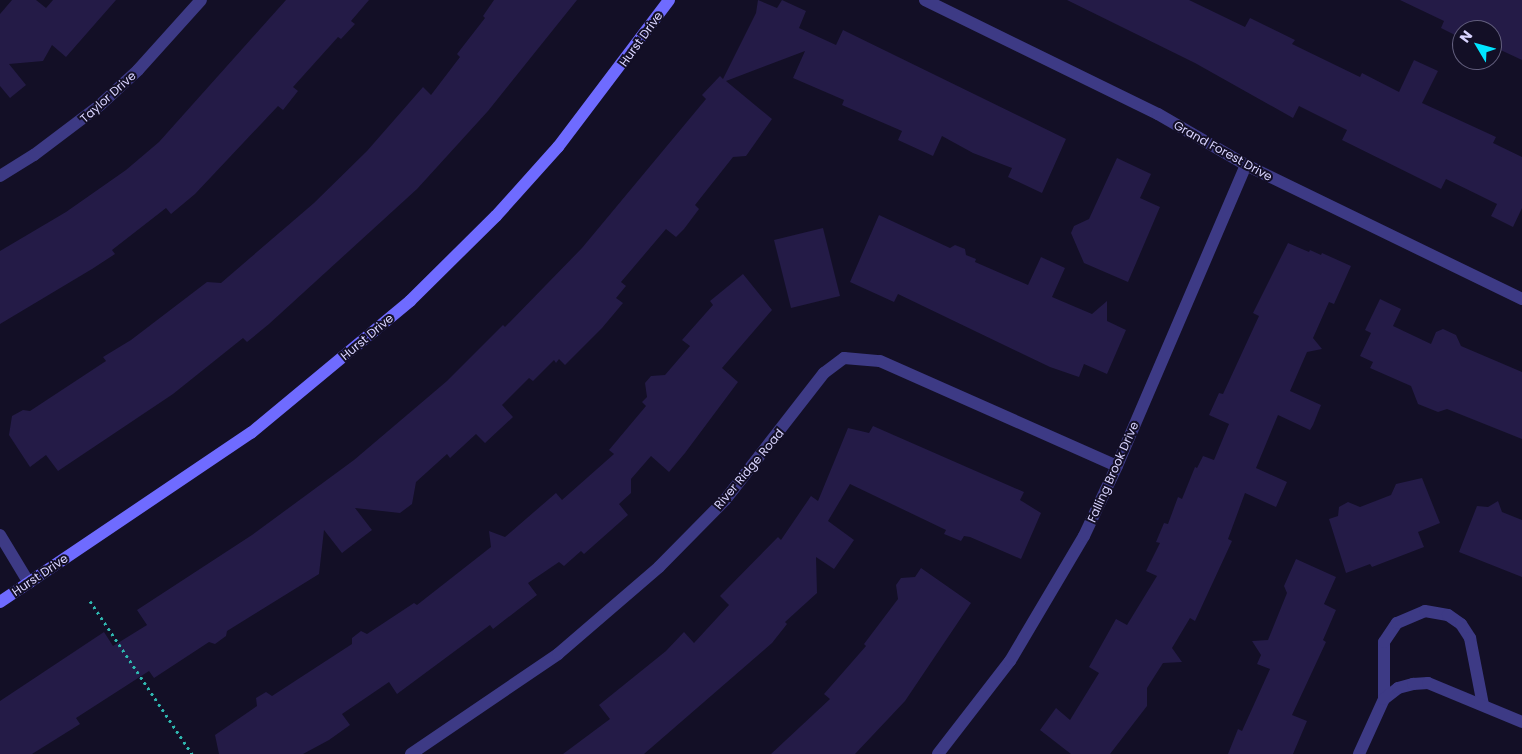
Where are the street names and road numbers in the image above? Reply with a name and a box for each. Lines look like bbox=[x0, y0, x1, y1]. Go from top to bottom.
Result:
street label: Hurst Drive bbox=[616, 9, 666, 69]
street label: Taylor Drive bbox=[77, 68, 139, 126]
street label: Grand Forest Drive bbox=[1171, 118, 1275, 184]
street label: Hurst Drive bbox=[338, 311, 396, 363]
street label: Falling Brook Drive bbox=[1084, 419, 1142, 525]
street label: River Ridge Road bbox=[711, 426, 787, 512]
street label: Hurst Drive bbox=[9, 551, 71, 599]

